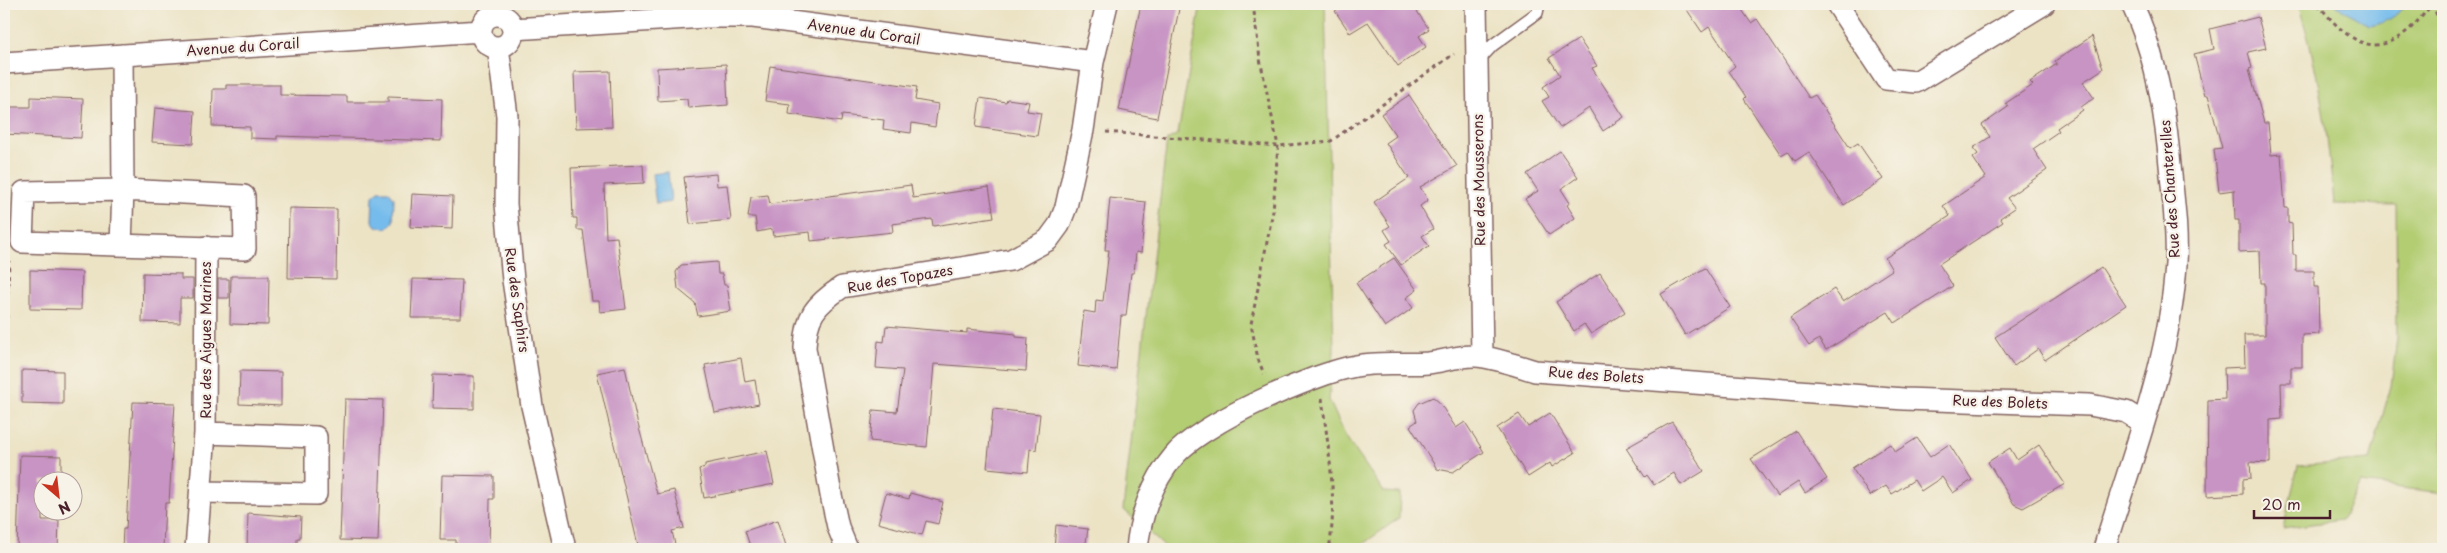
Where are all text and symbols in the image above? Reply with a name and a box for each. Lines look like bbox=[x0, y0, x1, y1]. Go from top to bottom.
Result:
street label: Avenue du Corail bbox=[806, 13, 922, 50]
street label: Avenue du Corail bbox=[186, 32, 300, 61]
street label: Rue des Mousserons bbox=[1467, 114, 1490, 246]
street label: Rue des Chanterelles bbox=[2154, 119, 2185, 259]
street label: Rue des Saphirs bbox=[500, 246, 535, 354]
street label: Rue des Topazes bbox=[845, 259, 954, 298]
street label: Rue des Aigues Marines bbox=[195, 261, 216, 419]
street label: Rue des Bolets bbox=[1548, 361, 1645, 388]
street label: Rue des Bolets bbox=[1952, 389, 2048, 414]
north arrow bbox=[32, 470, 82, 520]
scale bar bbox=[2254, 488, 2331, 520]
text: 20 m bbox=[2262, 492, 2301, 515]
text: N bbox=[55, 496, 74, 520]

